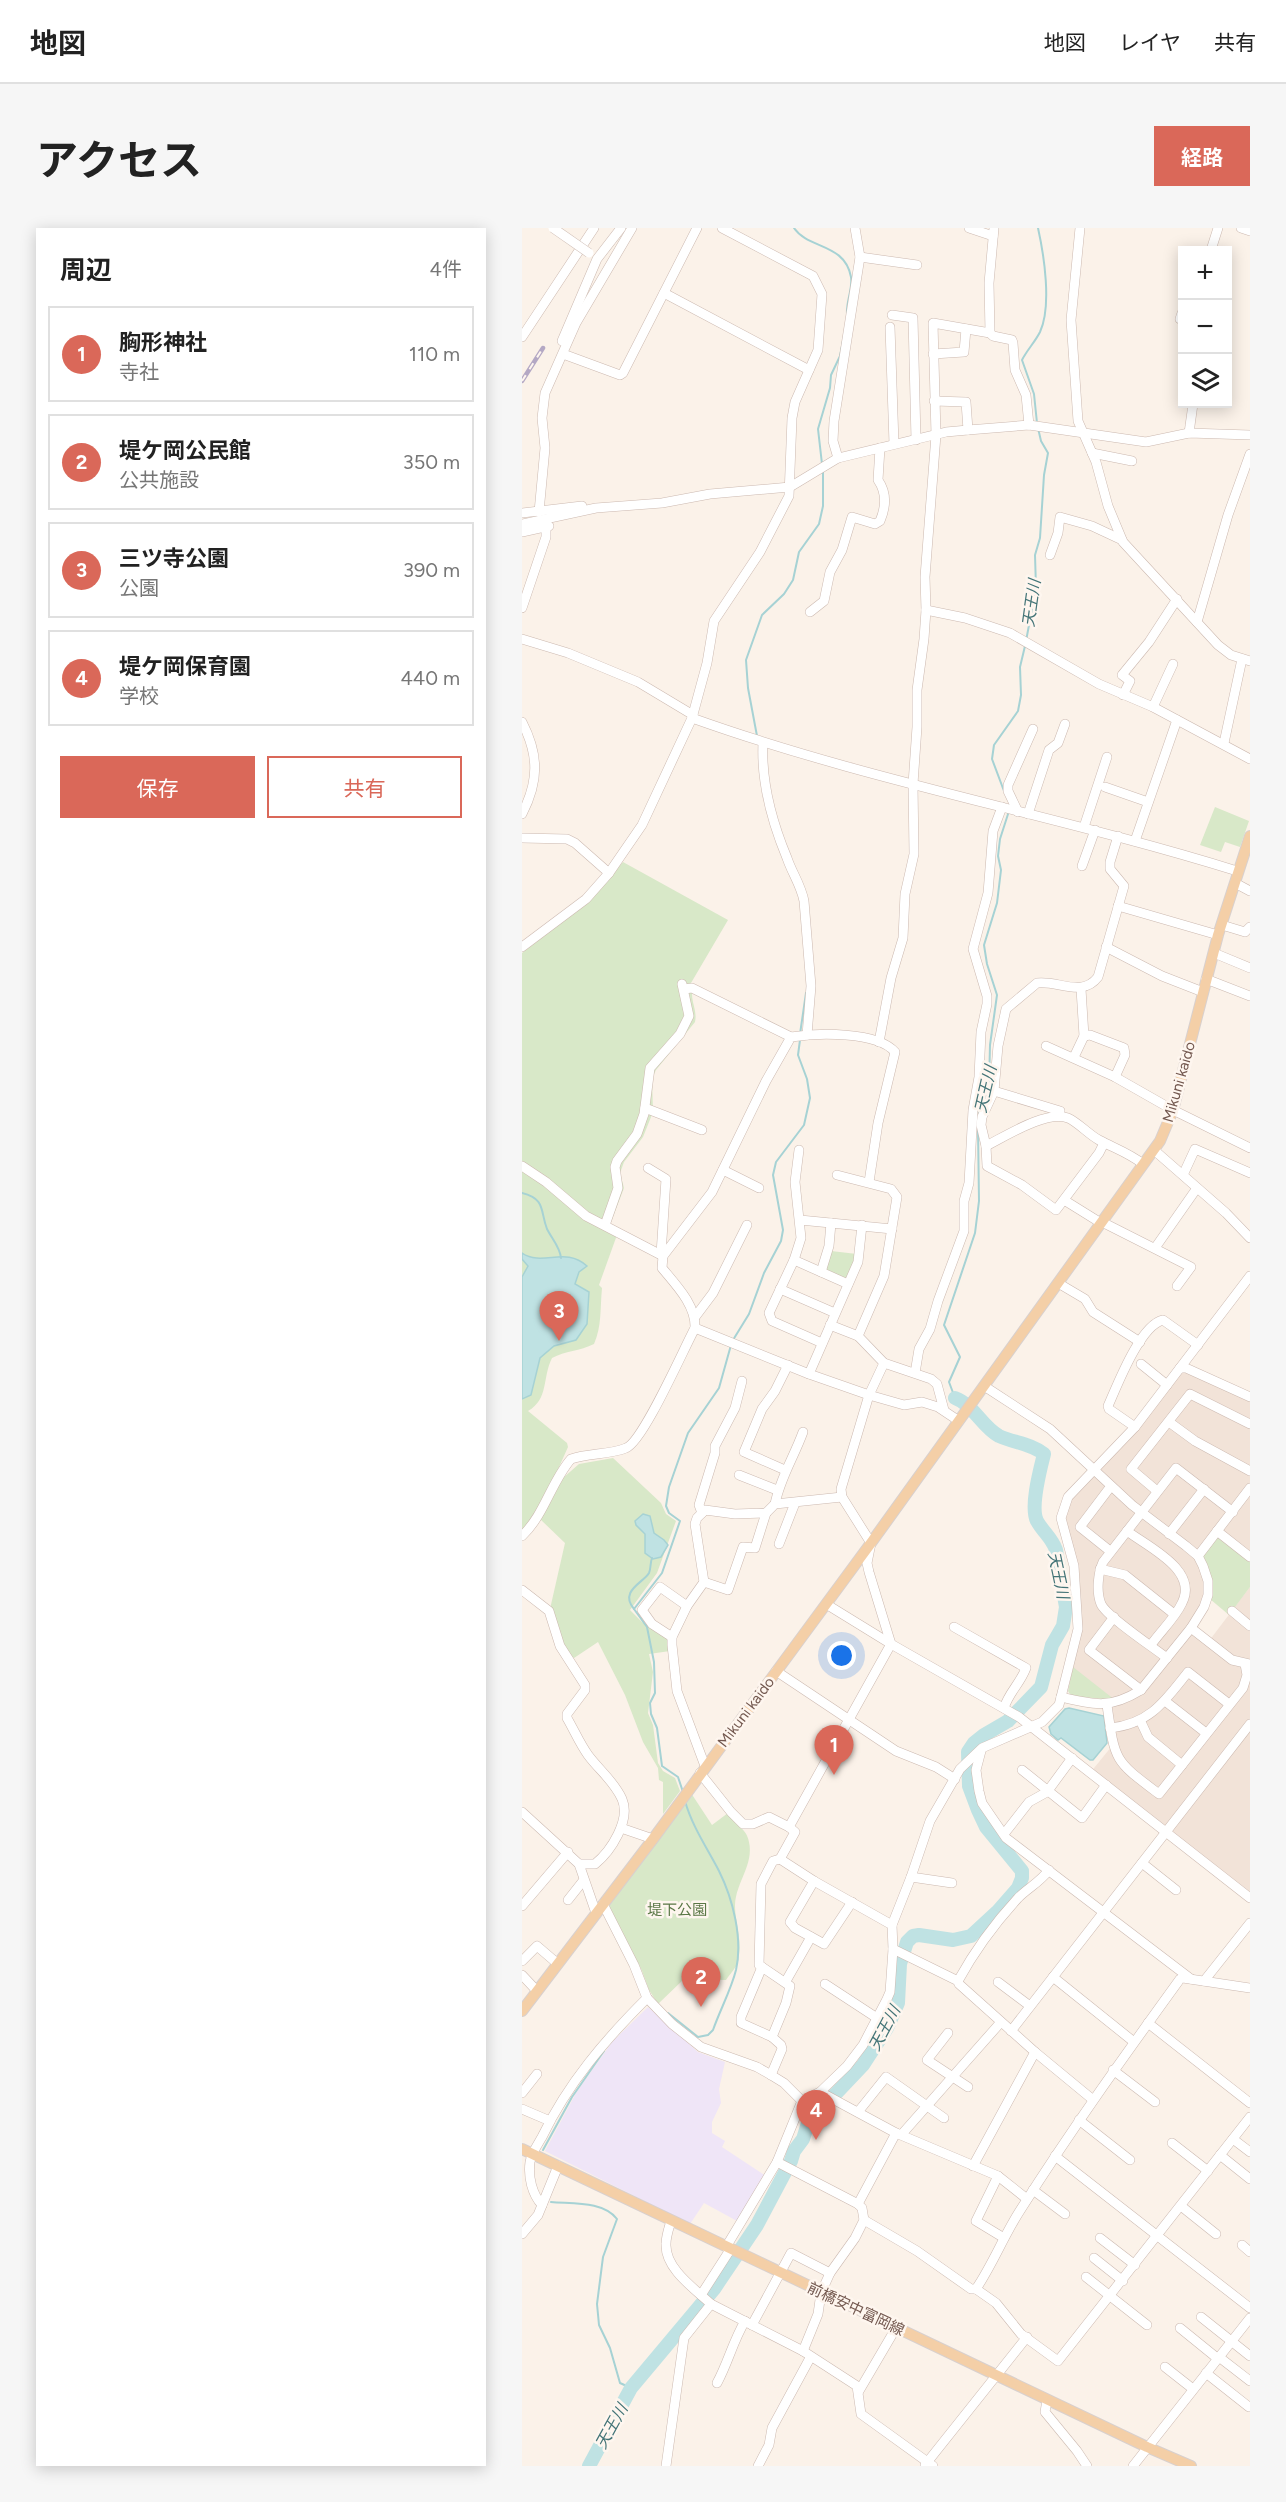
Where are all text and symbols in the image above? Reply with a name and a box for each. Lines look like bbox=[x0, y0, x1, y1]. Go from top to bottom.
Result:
text: 地図 bbox=[30, 26, 86, 60]
text: 地図 bbox=[1044, 30, 1086, 55]
text: レイヤ bbox=[1119, 30, 1181, 55]
text: 共有 bbox=[1214, 30, 1256, 55]
button: 経路 bbox=[1154, 126, 1250, 186]
text: アクセス bbox=[36, 135, 202, 186]
map controls bbox=[1178, 246, 1232, 408]
button: + bbox=[1178, 246, 1232, 300]
text: 周辺 bbox=[60, 254, 112, 286]
text: 4件 bbox=[430, 257, 462, 281]
button: − bbox=[1178, 300, 1232, 354]
text: 胸形神社 bbox=[119, 329, 207, 356]
text: 1 bbox=[77, 342, 86, 366]
text: 110 m bbox=[409, 342, 460, 366]
button: layers bbox=[1178, 354, 1232, 408]
text: 寺社 bbox=[119, 360, 159, 384]
text: 堤ケ岡公民館 bbox=[119, 437, 251, 464]
text: 2 bbox=[76, 450, 87, 474]
text: 350 m bbox=[403, 450, 460, 474]
text: 公共施設 bbox=[119, 468, 199, 492]
text: 三ツ寺公園 bbox=[119, 545, 229, 572]
text: 3 bbox=[76, 558, 87, 582]
text: 390 m bbox=[403, 558, 460, 582]
text: 公園 bbox=[119, 576, 159, 600]
water label: 天王川 bbox=[1019, 576, 1045, 628]
text: 堤ケ岡保育園 bbox=[119, 653, 251, 680]
text: 4 bbox=[75, 666, 88, 690]
text: 440 m bbox=[400, 666, 460, 690]
text: 学校 bbox=[119, 684, 159, 708]
button: 保存 bbox=[60, 756, 255, 818]
button: 共有 bbox=[267, 756, 462, 818]
street label: Mikuni kaido bbox=[1159, 1039, 1199, 1124]
water label: 天王川 bbox=[971, 1062, 1001, 1115]
pin: 3 bbox=[540, 1292, 579, 1341]
water label: 天王川 bbox=[1044, 1550, 1073, 1603]
your location bbox=[827, 1641, 856, 1670]
street label: Mikuni kaido bbox=[714, 1673, 778, 1751]
pin: 1 bbox=[814, 1726, 854, 1775]
park label: 堤下公園 bbox=[647, 1901, 707, 1919]
pin: 2 bbox=[682, 1958, 720, 2007]
water label: 天王川 bbox=[865, 2001, 905, 2054]
pin: 4 bbox=[796, 2090, 836, 2140]
street label: 前橋安中富岡線 bbox=[805, 2279, 907, 2339]
water label: 天王川 bbox=[591, 2399, 632, 2452]

